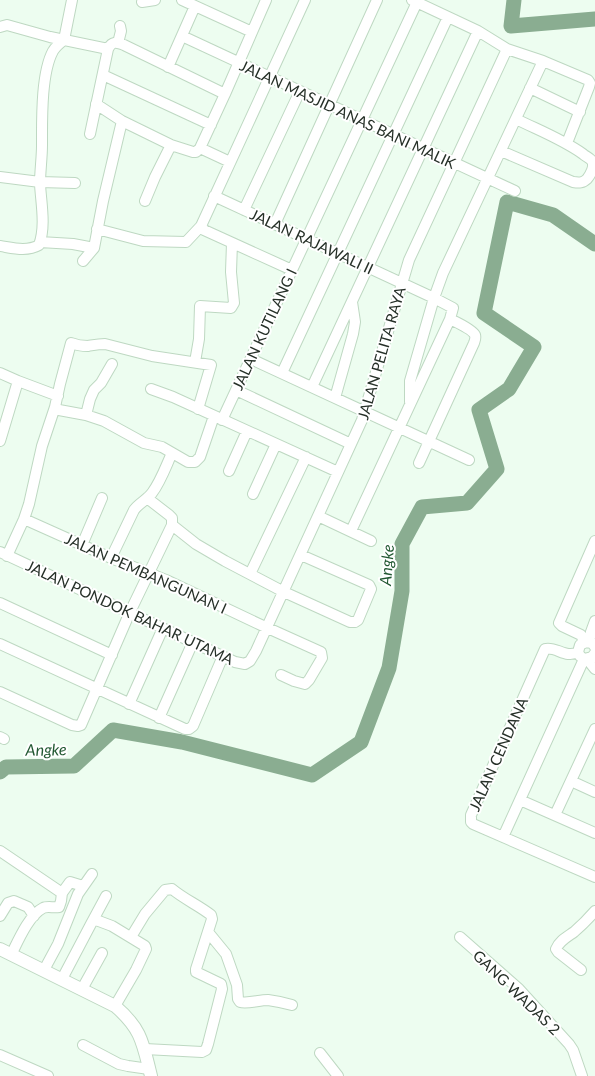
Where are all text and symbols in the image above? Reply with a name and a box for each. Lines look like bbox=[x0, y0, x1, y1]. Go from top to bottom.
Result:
street label: JALAN MASJID ANAS BANI MALIK bbox=[237, 56, 459, 172]
street label: JALAN RAJAWALI II bbox=[247, 205, 377, 277]
street label: JALAN KUTILANG I bbox=[228, 265, 300, 393]
street label: JALAN PELITA RAYA bbox=[353, 284, 409, 421]
street label: JALAN PEMBANGUNAN I bbox=[62, 529, 230, 617]
water label: Angke bbox=[375, 543, 397, 587]
street label: JALAN PONDOK BAHAR UTAMA bbox=[23, 556, 237, 668]
street label: JALAN CENDANA bbox=[465, 694, 531, 814]
water label: Angke bbox=[24, 739, 67, 759]
street label: GANG WADAS 2 bbox=[470, 946, 564, 1038]

